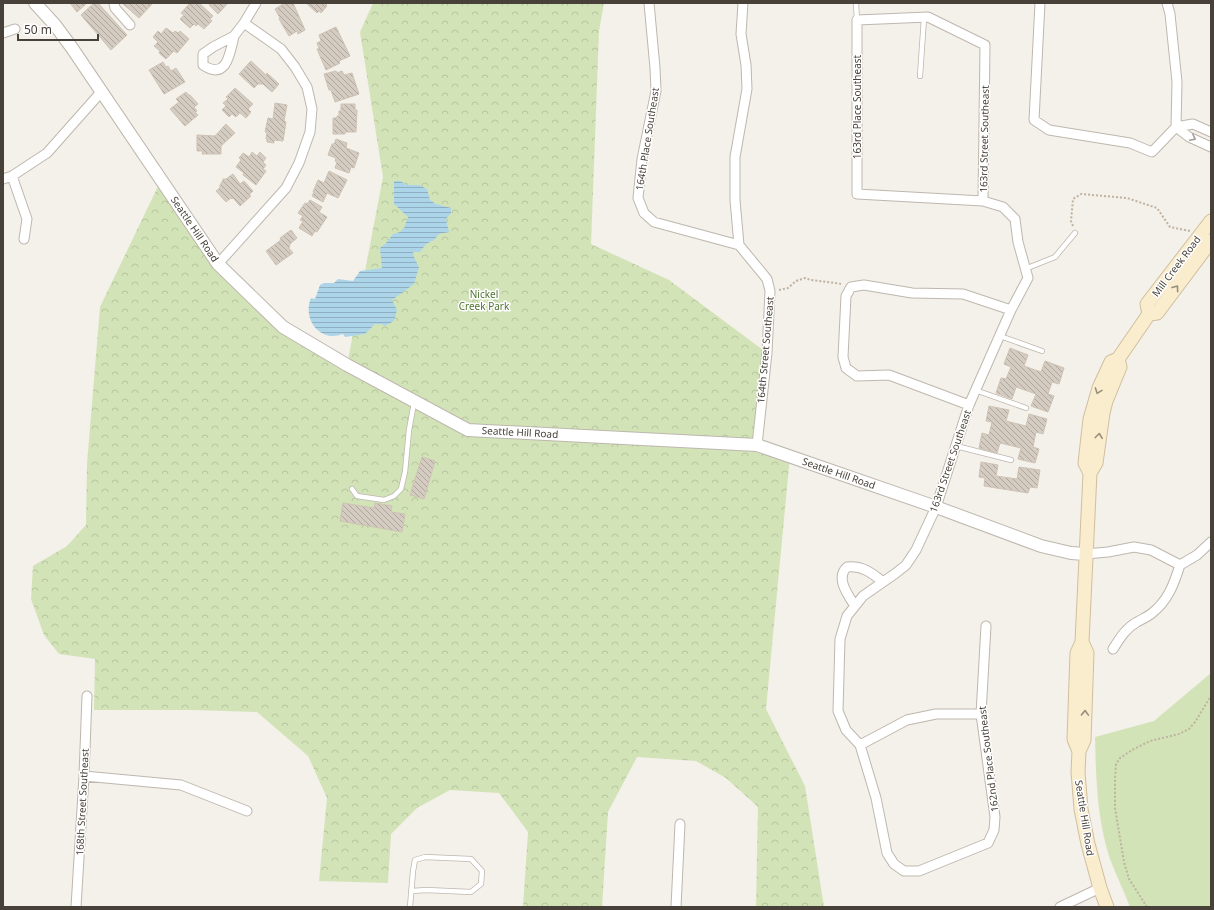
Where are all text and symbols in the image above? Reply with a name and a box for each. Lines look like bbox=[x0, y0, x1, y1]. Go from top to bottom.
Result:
scale bar bbox=[18, 16, 98, 42]
text: 50 m bbox=[24, 21, 52, 38]
street label: 163rd Place Southeast bbox=[850, 54, 864, 159]
street label: 163rd Street Southeast bbox=[976, 85, 992, 193]
street label: 164th Place Southeast bbox=[632, 86, 662, 191]
one-way arrow bbox=[1188, 133, 1196, 141]
street label: Seattle Hill Road bbox=[168, 193, 222, 265]
street label: Mill Creek Road bbox=[1148, 233, 1204, 299]
one-way arrow bbox=[1171, 285, 1178, 292]
park label: Nickel Creek Park bbox=[459, 287, 510, 313]
street label: 164th Street Southeast bbox=[753, 296, 777, 404]
one-way arrow bbox=[1094, 387, 1103, 394]
street label: 163rd Street Southeast bbox=[926, 408, 974, 514]
street label: Seattle Hill Road bbox=[481, 423, 559, 441]
one-way arrow bbox=[1094, 433, 1103, 439]
street label: Seattle Hill Road bbox=[801, 454, 877, 492]
street label: 162nd Place Southeast bbox=[975, 705, 1001, 813]
one-way arrow bbox=[1081, 710, 1089, 716]
street label: 168th Street Southeast bbox=[72, 748, 92, 856]
street label: Seattle Hill Road bbox=[1072, 779, 1098, 857]

